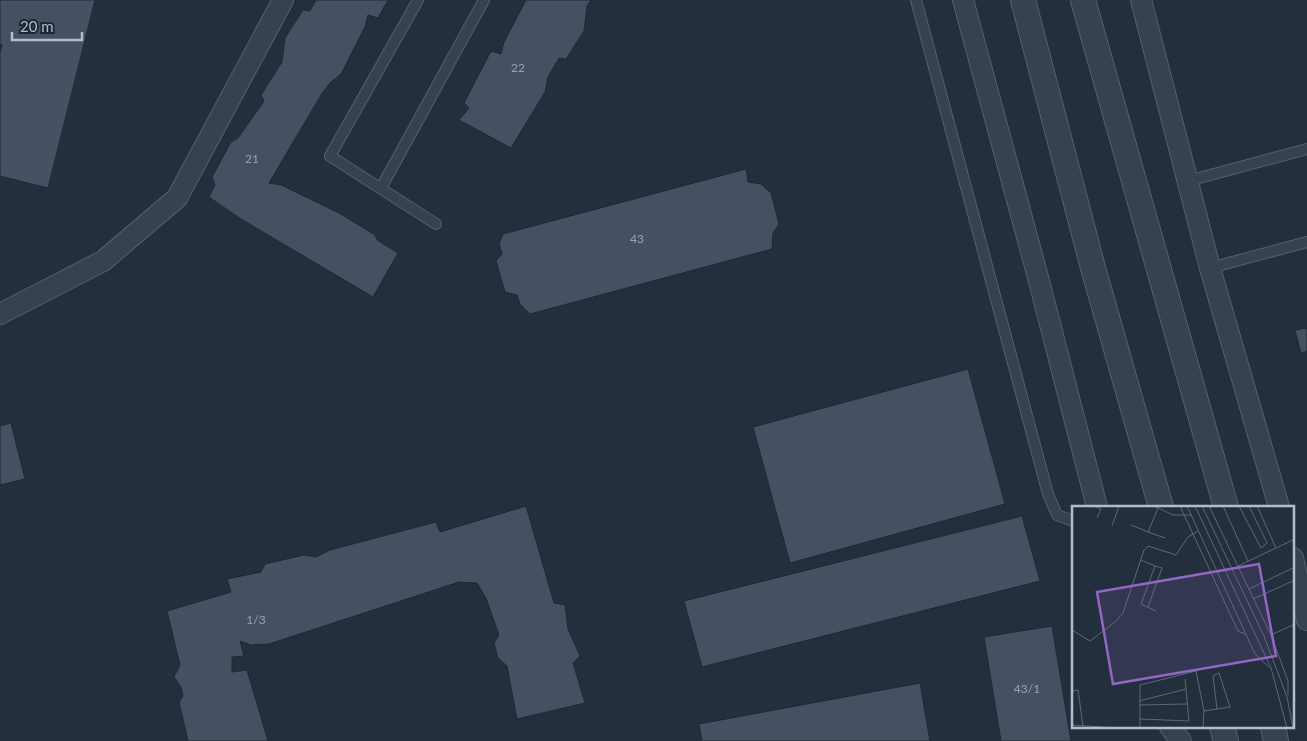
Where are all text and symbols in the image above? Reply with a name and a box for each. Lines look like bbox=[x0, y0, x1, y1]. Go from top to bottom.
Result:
scale bar bbox=[12, 10, 82, 42]
text: 20 m bbox=[20, 17, 54, 35]
house number: 22 bbox=[511, 60, 525, 75]
house number: 21 bbox=[245, 151, 259, 166]
house number: 43 bbox=[630, 231, 644, 246]
inset map bbox=[1072, 506, 1294, 728]
house number: 1/3 bbox=[246, 612, 266, 627]
house number: 43/1 bbox=[1014, 681, 1040, 696]

